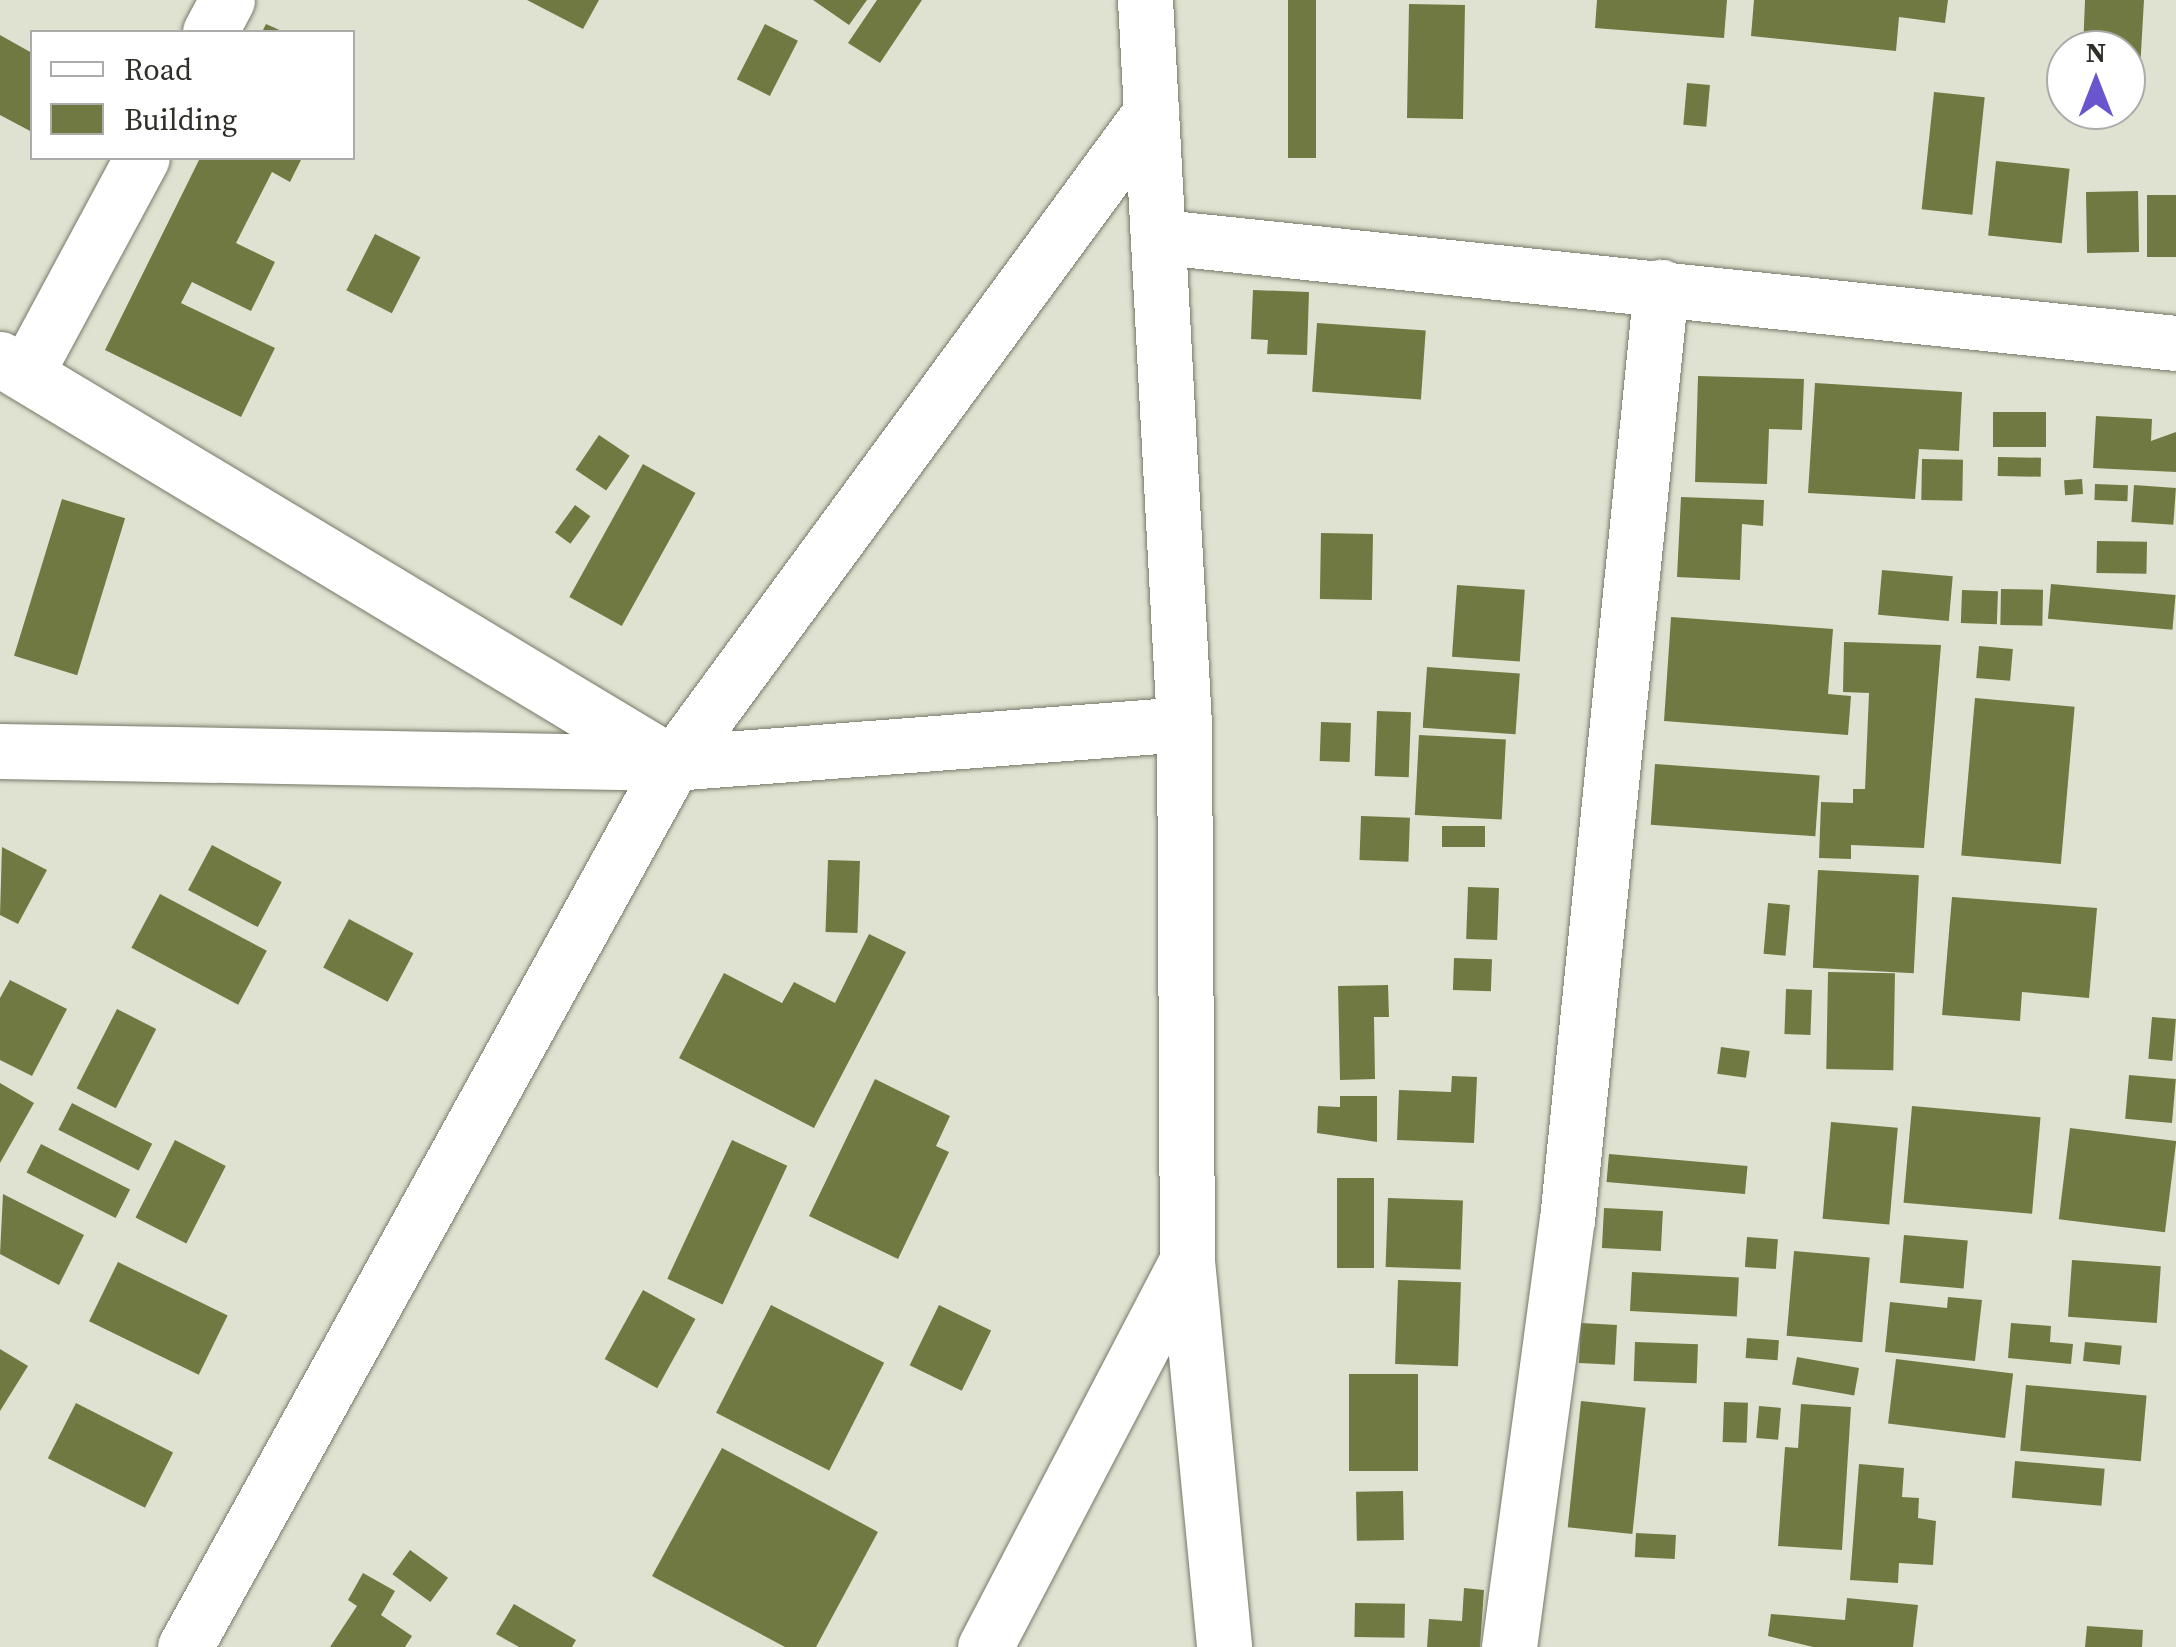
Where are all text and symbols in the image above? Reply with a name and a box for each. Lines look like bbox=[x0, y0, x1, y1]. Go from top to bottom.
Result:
legend bbox=[30, 30, 355, 160]
north arrow bbox=[2046, 30, 2146, 130]
text: N bbox=[2086, 33, 2106, 71]
text: Road bbox=[124, 49, 192, 90]
text: Building bbox=[124, 99, 237, 140]

